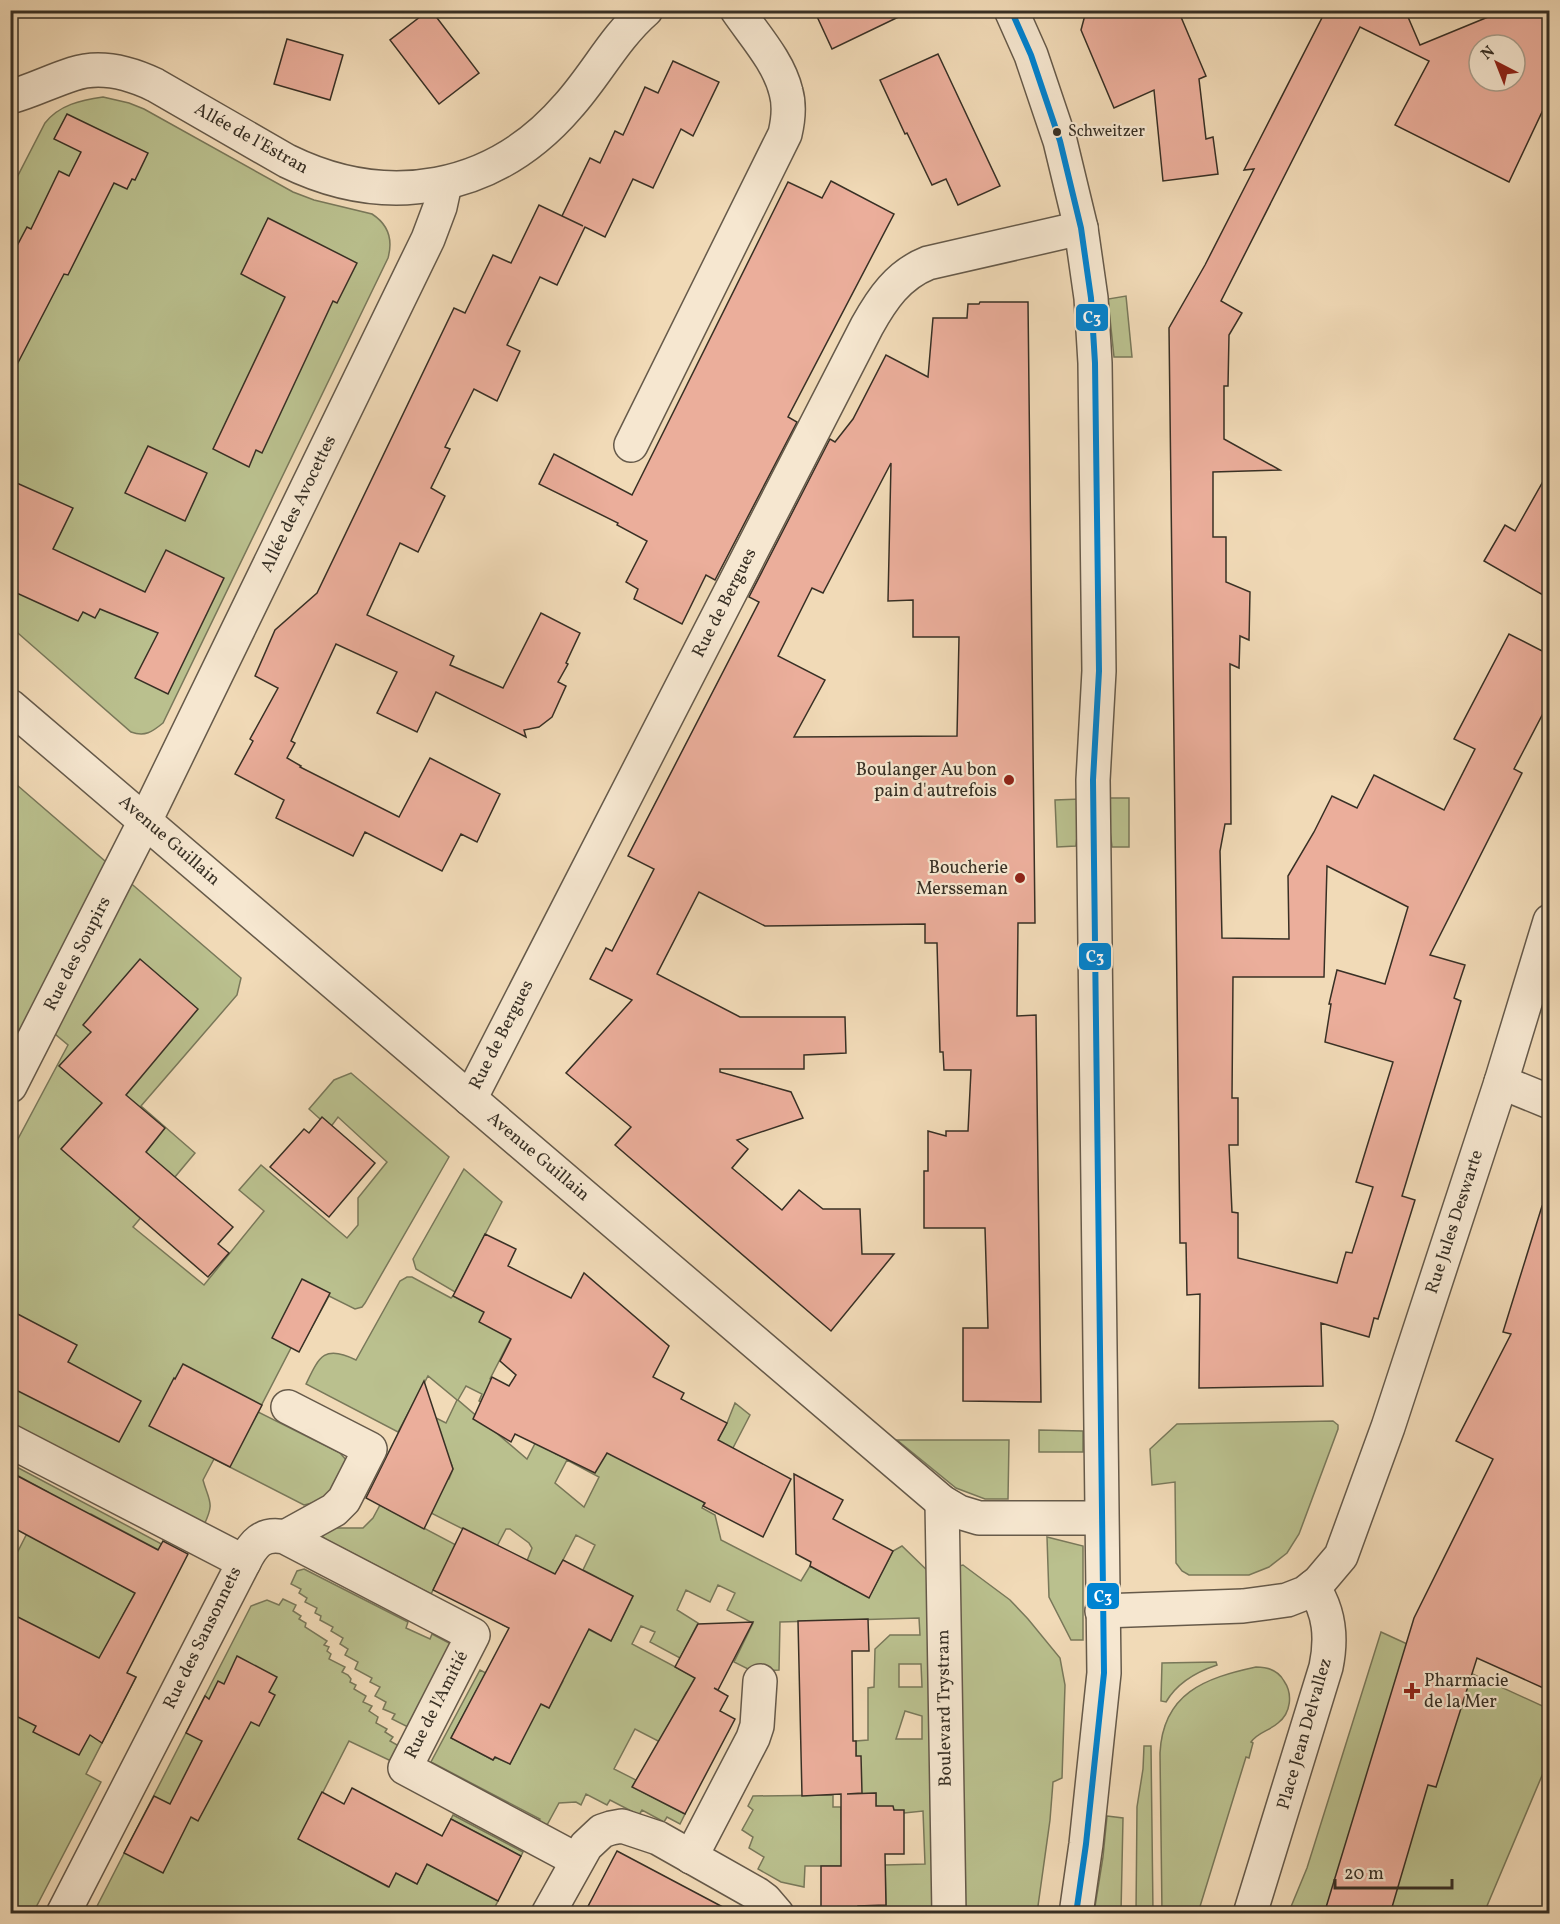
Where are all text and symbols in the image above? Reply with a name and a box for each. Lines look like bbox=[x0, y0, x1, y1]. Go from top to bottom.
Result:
north arrow bbox=[1467, 33, 1527, 93]
text: N bbox=[1477, 41, 1500, 65]
street label: Allée de l'Estran bbox=[189, 97, 313, 181]
place label: Schweitzer bbox=[1068, 121, 1145, 143]
marker: Schweitzer bbox=[1051, 126, 1063, 138]
line badge: C3 bbox=[1075, 303, 1109, 332]
text: C3 bbox=[1083, 308, 1101, 330]
street label: Allée des Avocettes bbox=[255, 431, 343, 577]
street label: Rue de Bergues bbox=[687, 544, 763, 662]
place label: Boulanger Au bon pain d'autrefois bbox=[856, 758, 997, 804]
marker: Boulanger Au bon pain d'autrefois bbox=[1002, 773, 1016, 787]
street label: Avenue Guillain bbox=[113, 790, 225, 892]
place label: Boucherie Mersseman bbox=[916, 856, 1008, 902]
marker: Boucherie Mersseman bbox=[1013, 871, 1027, 885]
street label: Rue des Soupirs bbox=[38, 893, 118, 1015]
line badge: C3 bbox=[1078, 942, 1112, 971]
text: C3 bbox=[1086, 947, 1104, 969]
street label: Rue de Bergues bbox=[464, 976, 540, 1094]
street label: Avenue Guillain bbox=[481, 1107, 595, 1208]
street label: Rue Jules Deswarte bbox=[1420, 1147, 1490, 1297]
street label: Rue des Sansonnets bbox=[158, 1563, 248, 1713]
line badge: C3 bbox=[1086, 1582, 1120, 1610]
text: C3 bbox=[1094, 1587, 1112, 1609]
street label: Boulevard Trystram bbox=[931, 1629, 959, 1787]
street label: Rue de l'Amitié bbox=[399, 1647, 475, 1763]
street label: Place Jean Delvallez bbox=[1271, 1655, 1339, 1813]
place label: Pharmacie de la Mer bbox=[1424, 1669, 1509, 1715]
marker: Pharmacie de la Mer bbox=[1405, 1684, 1419, 1698]
scale bar bbox=[1335, 1852, 1452, 1890]
text: 20 m bbox=[1344, 1862, 1384, 1887]

